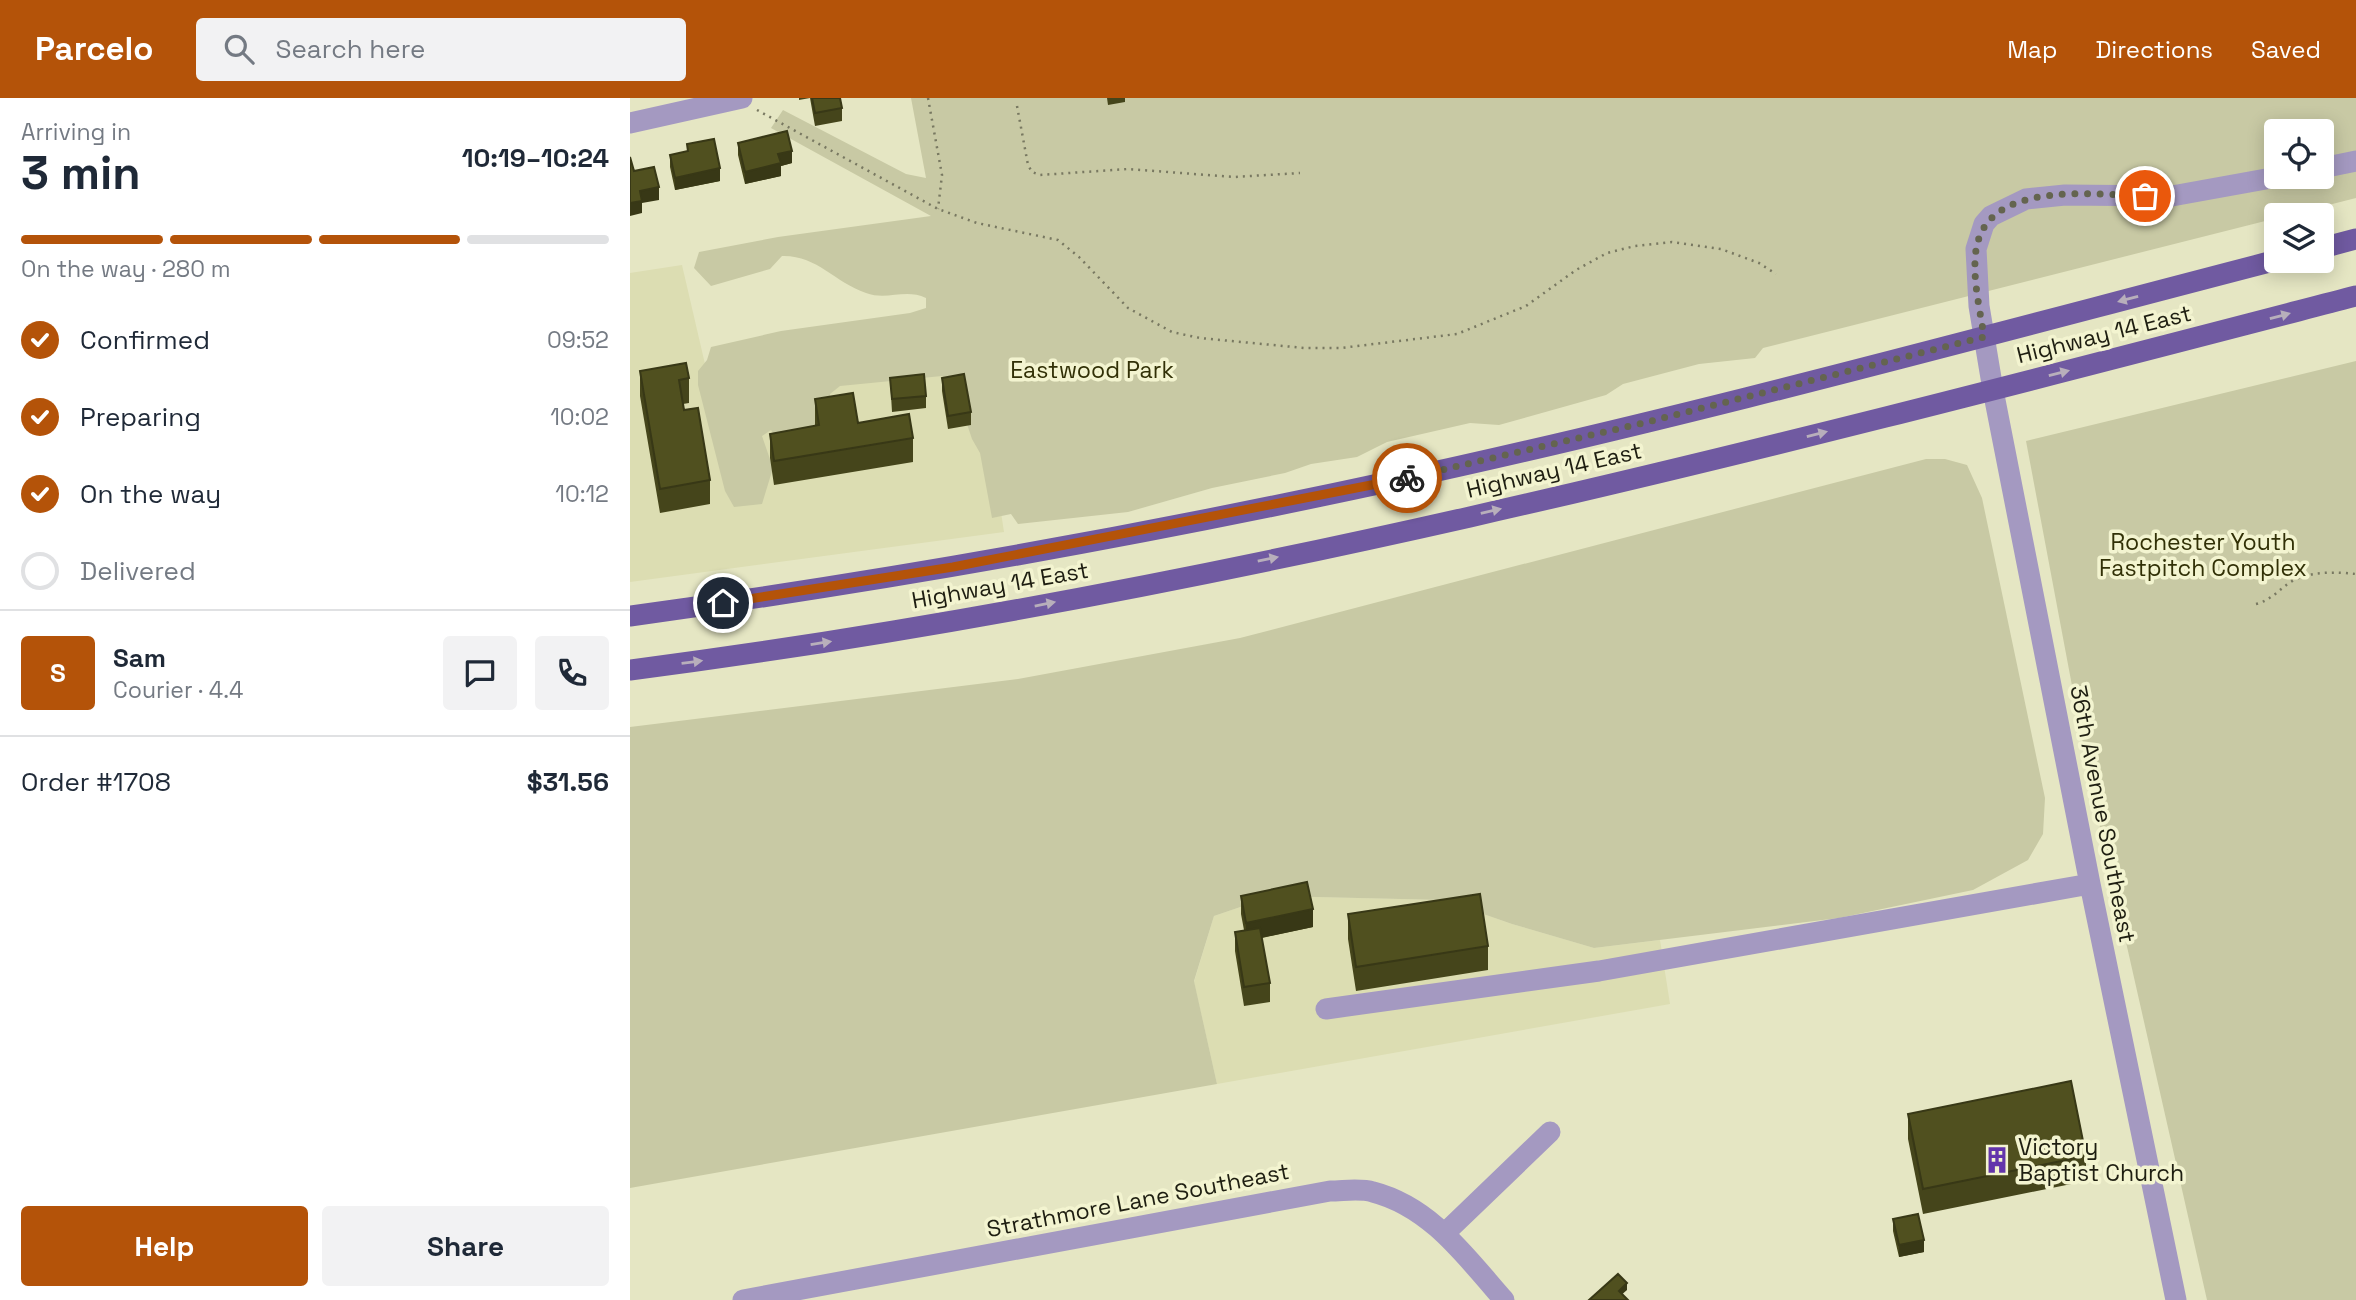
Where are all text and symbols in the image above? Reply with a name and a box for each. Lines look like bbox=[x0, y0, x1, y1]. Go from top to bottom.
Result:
search box bbox=[196, 18, 686, 81]
text: Parcelo bbox=[35, 28, 154, 70]
icon: search bbox=[220, 30, 258, 68]
text: Search here bbox=[276, 32, 425, 66]
text: Map bbox=[2007, 34, 2057, 65]
text: Directions bbox=[2095, 34, 2213, 65]
text: Saved bbox=[2251, 34, 2321, 65]
text: Arriving in bbox=[21, 117, 131, 147]
map controls bbox=[2264, 119, 2334, 273]
button: locate bbox=[2264, 119, 2334, 189]
text: 10:19–10:24 bbox=[462, 141, 609, 175]
text: 3 min bbox=[21, 144, 141, 202]
pin bbox=[2115, 166, 2175, 226]
icon: bag bbox=[2126, 177, 2164, 215]
button: layers bbox=[2264, 203, 2334, 273]
text: On the way · 280 m bbox=[21, 254, 231, 284]
one-way arrow bbox=[2117, 294, 2139, 305]
street label: Highway 14 East bbox=[2014, 298, 2194, 370]
one-way arrow bbox=[2269, 310, 2291, 321]
icon: check bbox=[21, 321, 59, 359]
text: Confirmed bbox=[80, 323, 210, 357]
text: 09:52 bbox=[547, 325, 609, 355]
park label: Eastwood Park bbox=[1010, 355, 1174, 385]
one-way arrow bbox=[2048, 367, 2070, 378]
icon: check bbox=[21, 398, 59, 436]
text: Preparing bbox=[80, 400, 201, 434]
text: 10:02 bbox=[550, 402, 609, 432]
one-way arrow bbox=[1806, 428, 1828, 439]
street label: Highway 14 East bbox=[1463, 435, 1645, 505]
courier bbox=[1372, 443, 1442, 513]
icon: bike bbox=[1388, 459, 1426, 497]
icon: check bbox=[21, 475, 59, 513]
text: On the way bbox=[80, 477, 221, 511]
text: 10:12 bbox=[555, 479, 609, 509]
one-way arrow bbox=[1480, 506, 1502, 517]
park label: Rochester Youth Fastpitch Complex bbox=[2099, 527, 2307, 583]
text: Delivered bbox=[80, 554, 196, 588]
one-way arrow bbox=[1258, 554, 1280, 565]
street label: Highway 14 East bbox=[909, 555, 1091, 615]
pin bbox=[693, 573, 753, 633]
icon: home bbox=[704, 584, 742, 622]
one-way arrow bbox=[1035, 599, 1057, 610]
button: chat bbox=[443, 636, 517, 710]
button: phone bbox=[535, 636, 609, 710]
one-way arrow bbox=[810, 637, 832, 648]
text: Sam bbox=[113, 641, 166, 675]
text: S bbox=[50, 656, 66, 690]
one-way arrow bbox=[681, 656, 703, 667]
text: Courier · 4.4 bbox=[113, 675, 243, 705]
street label: 36th Avenue Southeast bbox=[2063, 683, 2143, 945]
text: Order #1708 bbox=[21, 765, 171, 799]
text: $31.56 bbox=[527, 765, 609, 799]
place label: Victory Baptist Church bbox=[2018, 1132, 2184, 1188]
building icon: Victory Baptist Church bbox=[1982, 1145, 2012, 1175]
street label: Strathmore Lane Southeast bbox=[984, 1156, 1292, 1244]
button: Help bbox=[21, 1206, 308, 1286]
button: Share bbox=[322, 1206, 609, 1286]

